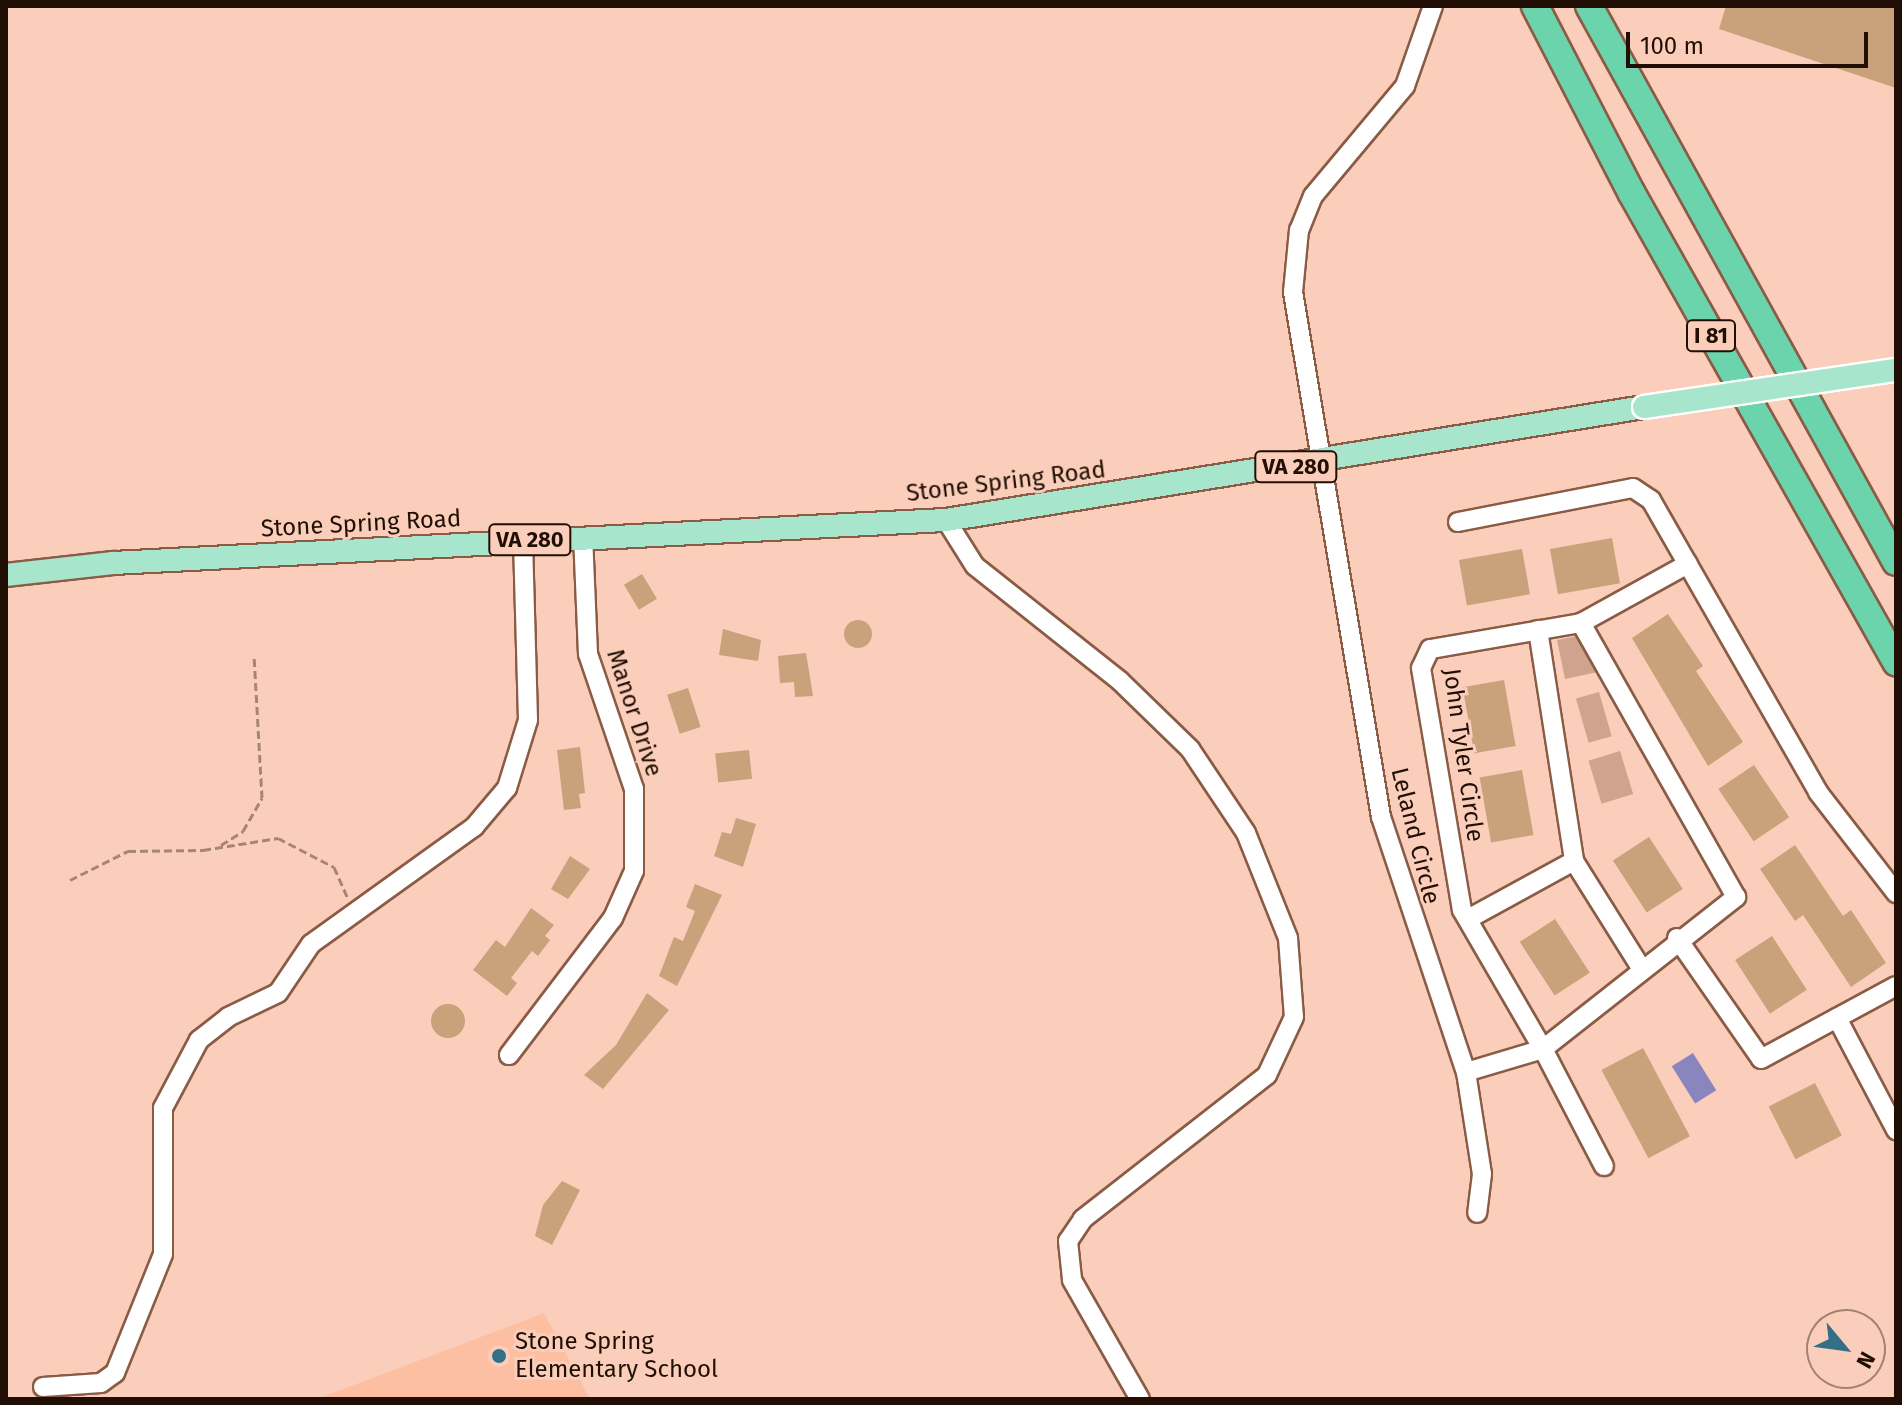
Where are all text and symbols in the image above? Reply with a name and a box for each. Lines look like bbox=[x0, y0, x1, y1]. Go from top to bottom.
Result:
scale bar bbox=[1630, 16, 1872, 66]
text: 100 m bbox=[1640, 32, 1704, 60]
road number: I 81 bbox=[1685, 318, 1737, 354]
road number: VA 280 bbox=[1254, 449, 1338, 485]
street label: Stone Spring Road bbox=[905, 455, 1107, 509]
street label: Stone Spring Road bbox=[260, 504, 462, 544]
road number: VA 280 bbox=[488, 522, 572, 558]
street label: Manor Drive bbox=[600, 646, 668, 780]
street label: John Tyler Circle bbox=[1437, 666, 1489, 844]
street label: Leland Circle bbox=[1384, 765, 1446, 907]
north arrow bbox=[1806, 1309, 1886, 1389]
place label: Stone Spring Elementary School bbox=[515, 1328, 718, 1384]
marker: Stone Spring Elementary School bbox=[490, 1347, 508, 1365]
text: N bbox=[1850, 1347, 1881, 1373]

